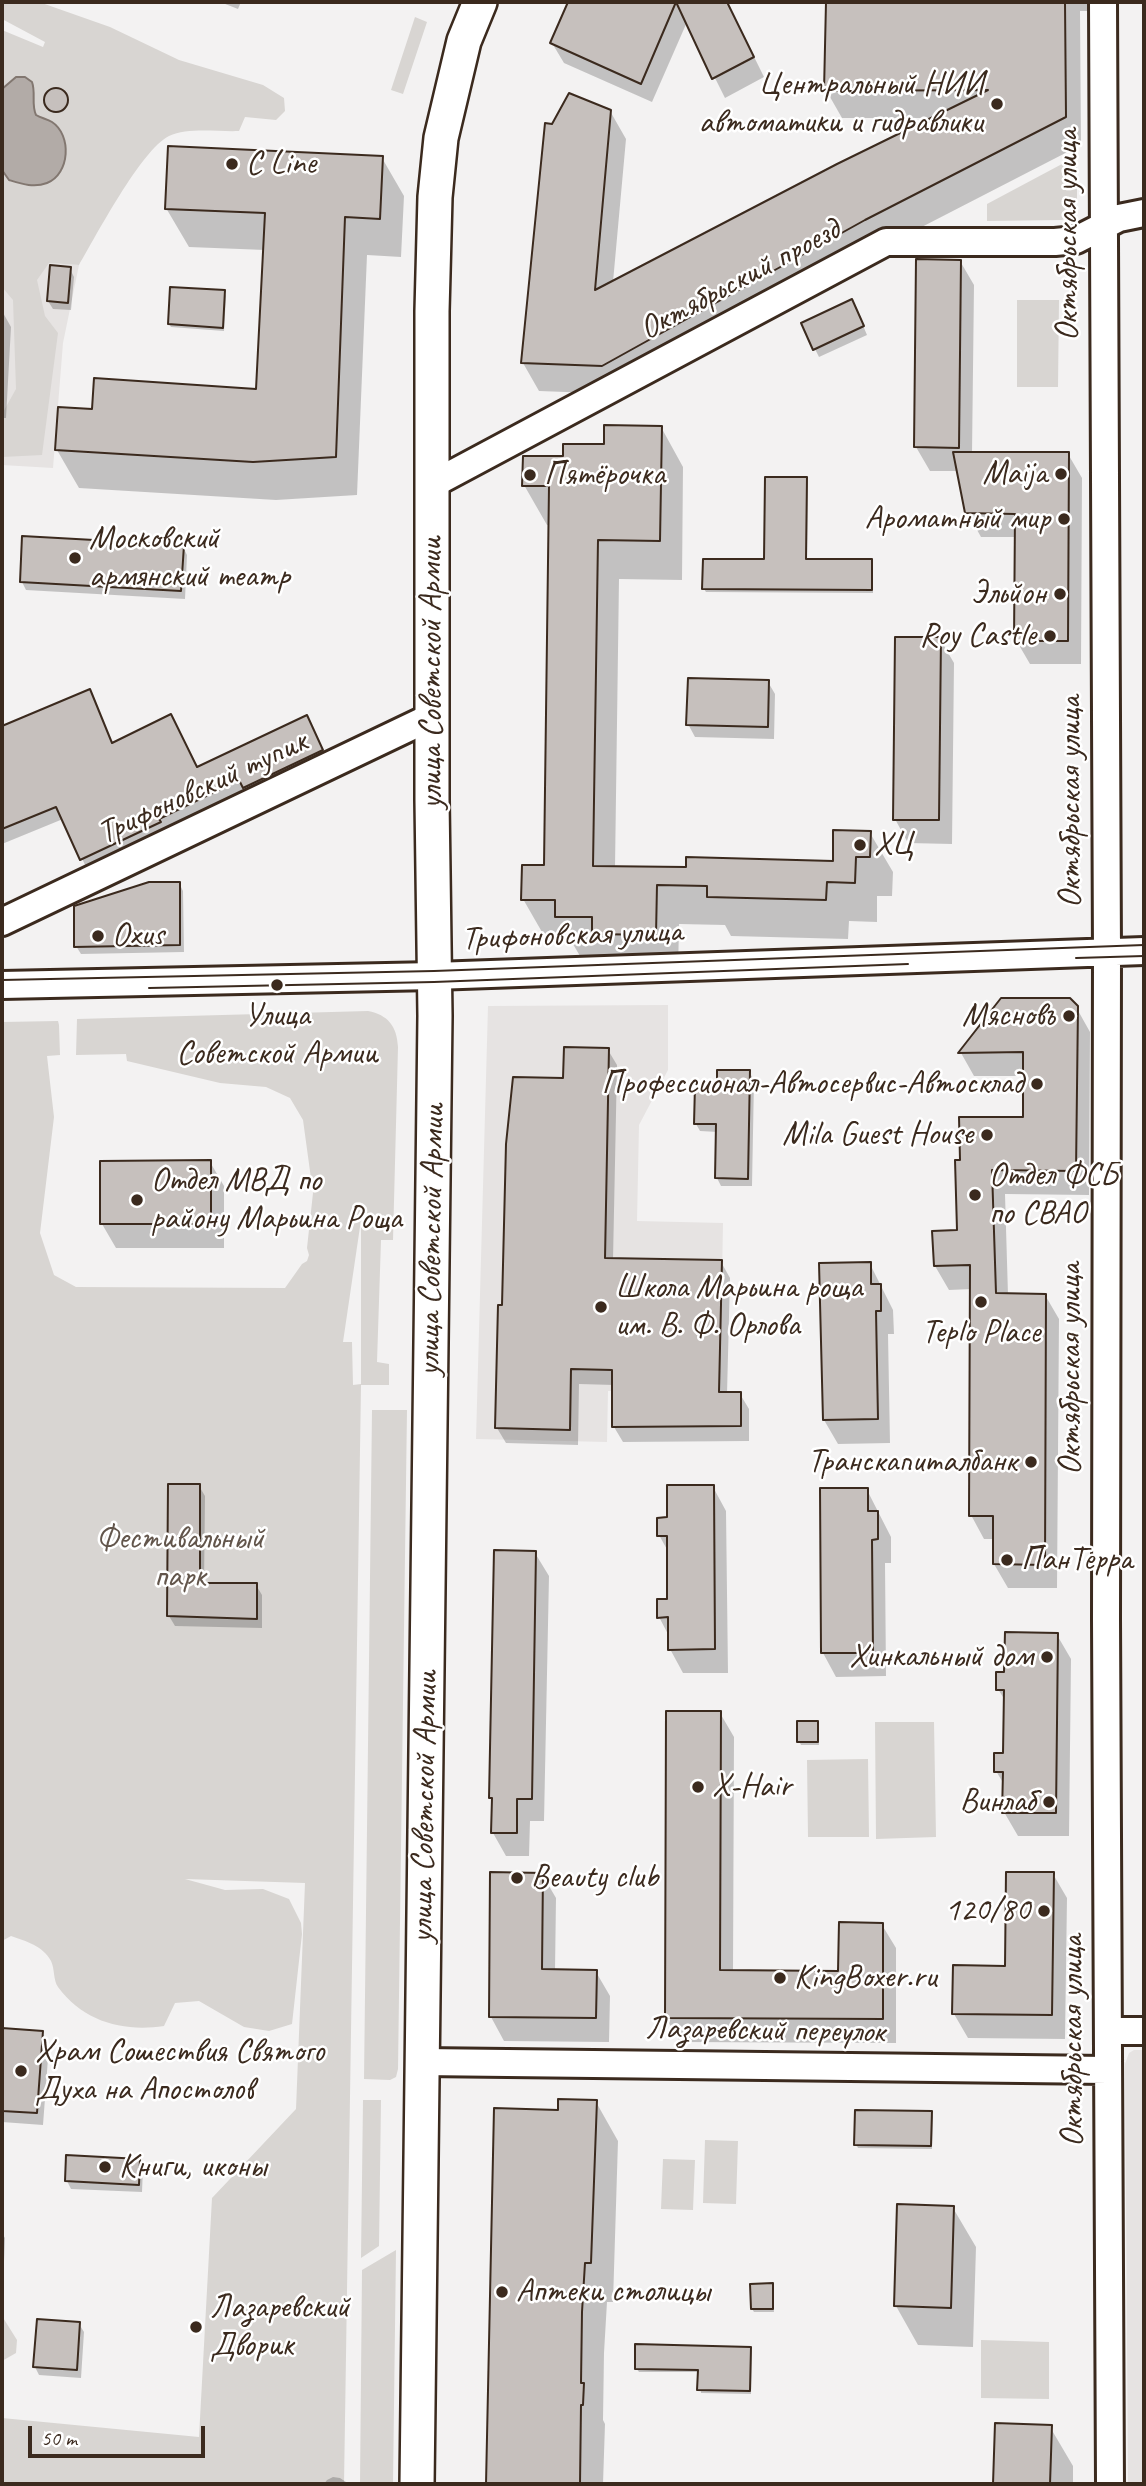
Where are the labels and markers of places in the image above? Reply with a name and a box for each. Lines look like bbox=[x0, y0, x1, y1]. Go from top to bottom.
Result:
place label: Центральный НИИ автоматики и гидравлики bbox=[699, 65, 983, 143]
marker: Центральный НИИ автоматики и гидравлики bbox=[989, 96, 1005, 112]
place label: С Line bbox=[246, 144, 316, 184]
marker: С Line bbox=[224, 156, 240, 172]
place label: Maija bbox=[982, 454, 1047, 494]
place label: Пятёрочка bbox=[544, 455, 665, 495]
marker: Maija bbox=[1053, 466, 1069, 482]
marker: Пятёрочка bbox=[522, 467, 538, 483]
place label: Ароматный мир bbox=[865, 499, 1050, 539]
marker: Ароматный мир bbox=[1056, 511, 1072, 527]
place label: Московский армянский театр bbox=[89, 519, 290, 597]
marker: Московский армянский театр bbox=[67, 550, 83, 566]
place label: Эльйон bbox=[970, 574, 1046, 614]
marker: Эльйон bbox=[1052, 586, 1068, 602]
place label: Roy Castle bbox=[920, 616, 1036, 656]
marker: Roy Castle bbox=[1042, 628, 1058, 644]
place label: ХЦ bbox=[874, 825, 913, 865]
marker: ХЦ bbox=[852, 837, 868, 853]
place label: Oxus bbox=[112, 916, 164, 956]
marker: Oxus bbox=[90, 928, 106, 944]
marker: Улица Советской Армии bbox=[269, 977, 285, 993]
place label: Улица Советской Армии bbox=[177, 996, 377, 1074]
place label: Мясновъ bbox=[962, 996, 1055, 1036]
marker: Мясновъ bbox=[1061, 1008, 1077, 1024]
place label: Профессионал-Автосервис-Автосклад bbox=[601, 1064, 1023, 1104]
marker: Профессионал-Автосервис-Автосклад bbox=[1029, 1076, 1045, 1092]
place label: Mila Guest House bbox=[782, 1115, 973, 1155]
marker: Mila Guest House bbox=[979, 1127, 995, 1143]
place label: Отдел ФСБ по СВАО bbox=[989, 1156, 1118, 1234]
place label: Отдел МВД по району Марьина Роща bbox=[151, 1161, 402, 1239]
marker: Отдел ФСБ по СВАО bbox=[967, 1187, 983, 1203]
marker: Отдел МВД по району Марьина Роща bbox=[129, 1192, 145, 1208]
place label: Школа Марьина роща им. В. Ф. Орлова bbox=[615, 1268, 862, 1346]
marker: Teplo Place bbox=[973, 1294, 989, 1310]
marker: Школа Марьина роща им. В. Ф. Орлова bbox=[593, 1299, 609, 1315]
place label: Teplo Place bbox=[922, 1313, 1040, 1353]
place label: Транскапиталбанк bbox=[808, 1442, 1017, 1482]
marker: Транскапиталбанк bbox=[1023, 1454, 1039, 1470]
place label: ПанТерра bbox=[1021, 1540, 1132, 1580]
marker: ПанТерра bbox=[999, 1552, 1015, 1568]
place label: Хинкальный дом bbox=[849, 1637, 1033, 1677]
marker: Хинкальный дом bbox=[1039, 1649, 1055, 1665]
place label: X-Hair bbox=[712, 1767, 791, 1807]
marker: X-Hair bbox=[690, 1779, 706, 1795]
place label: Винлаб bbox=[960, 1782, 1035, 1822]
marker: Винлаб bbox=[1041, 1794, 1057, 1810]
place label: Beauty club bbox=[531, 1858, 658, 1898]
marker: Beauty club bbox=[509, 1870, 525, 1886]
place label: 120/80 bbox=[945, 1891, 1030, 1931]
marker: 120/80 bbox=[1036, 1903, 1052, 1919]
place label: KingBoxer.ru bbox=[794, 1958, 937, 1998]
marker: KingBoxer.ru bbox=[772, 1970, 788, 1986]
place label: Храм Сошествия Святого Духа на Апостолов bbox=[35, 2032, 324, 2110]
marker: Храм Сошествия Святого Духа на Апостолов bbox=[13, 2063, 29, 2079]
place label: Книги, иконы bbox=[119, 2147, 266, 2187]
marker: Книги, иконы bbox=[97, 2159, 113, 2175]
place label: Аптеки столицы bbox=[516, 2272, 710, 2312]
marker: Аптеки столицы bbox=[494, 2284, 510, 2300]
place label: Лазаревский Дворик bbox=[210, 2288, 350, 2366]
marker: Лазаревский Дворик bbox=[188, 2319, 204, 2335]

